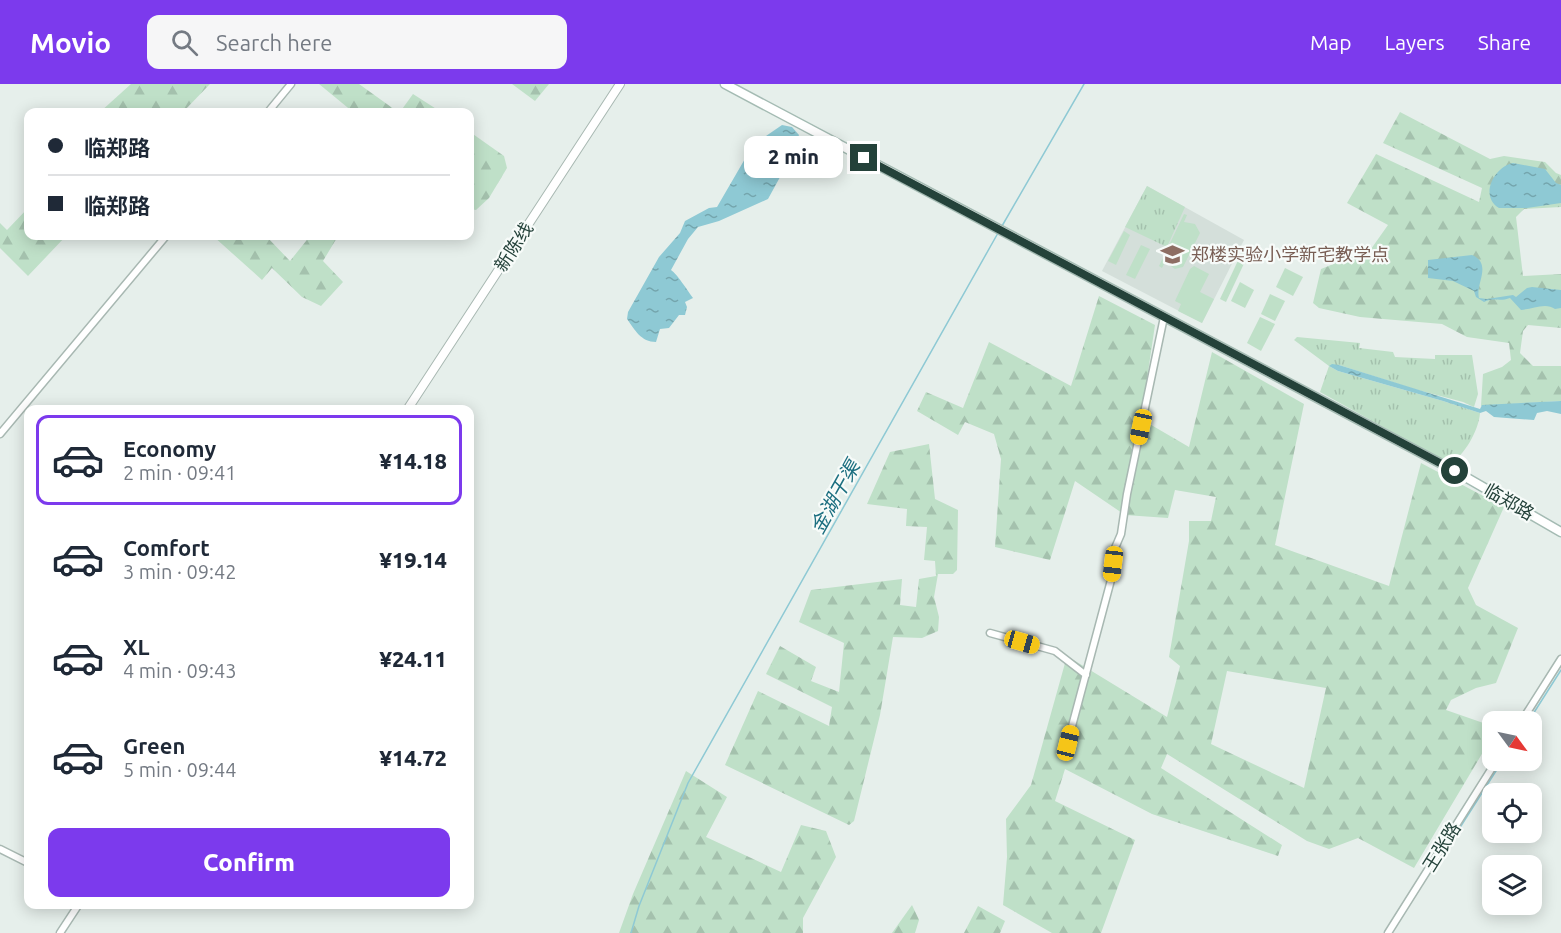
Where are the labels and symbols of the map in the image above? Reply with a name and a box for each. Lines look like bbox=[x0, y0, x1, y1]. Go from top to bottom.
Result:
callout: 2 min bbox=[744, 137, 843, 179]
route end bbox=[850, 144, 877, 171]
street label: 新陈线 bbox=[490, 218, 536, 275]
school or university icon: 郑楼实验小学新宅教学点 bbox=[1160, 242, 1186, 268]
place label: 郑楼实验小学新宅教学点 bbox=[1191, 244, 1389, 264]
car bbox=[1128, 408, 1154, 446]
water label: 金湖干渠 bbox=[805, 454, 865, 537]
route start bbox=[1441, 457, 1468, 484]
street label: 临郑路 bbox=[1481, 479, 1538, 523]
car bbox=[1102, 545, 1124, 583]
car bbox=[1002, 628, 1042, 656]
north arrow bbox=[1482, 711, 1542, 771]
car bbox=[1055, 723, 1081, 763]
street label: 王张路 bbox=[1418, 818, 1464, 875]

